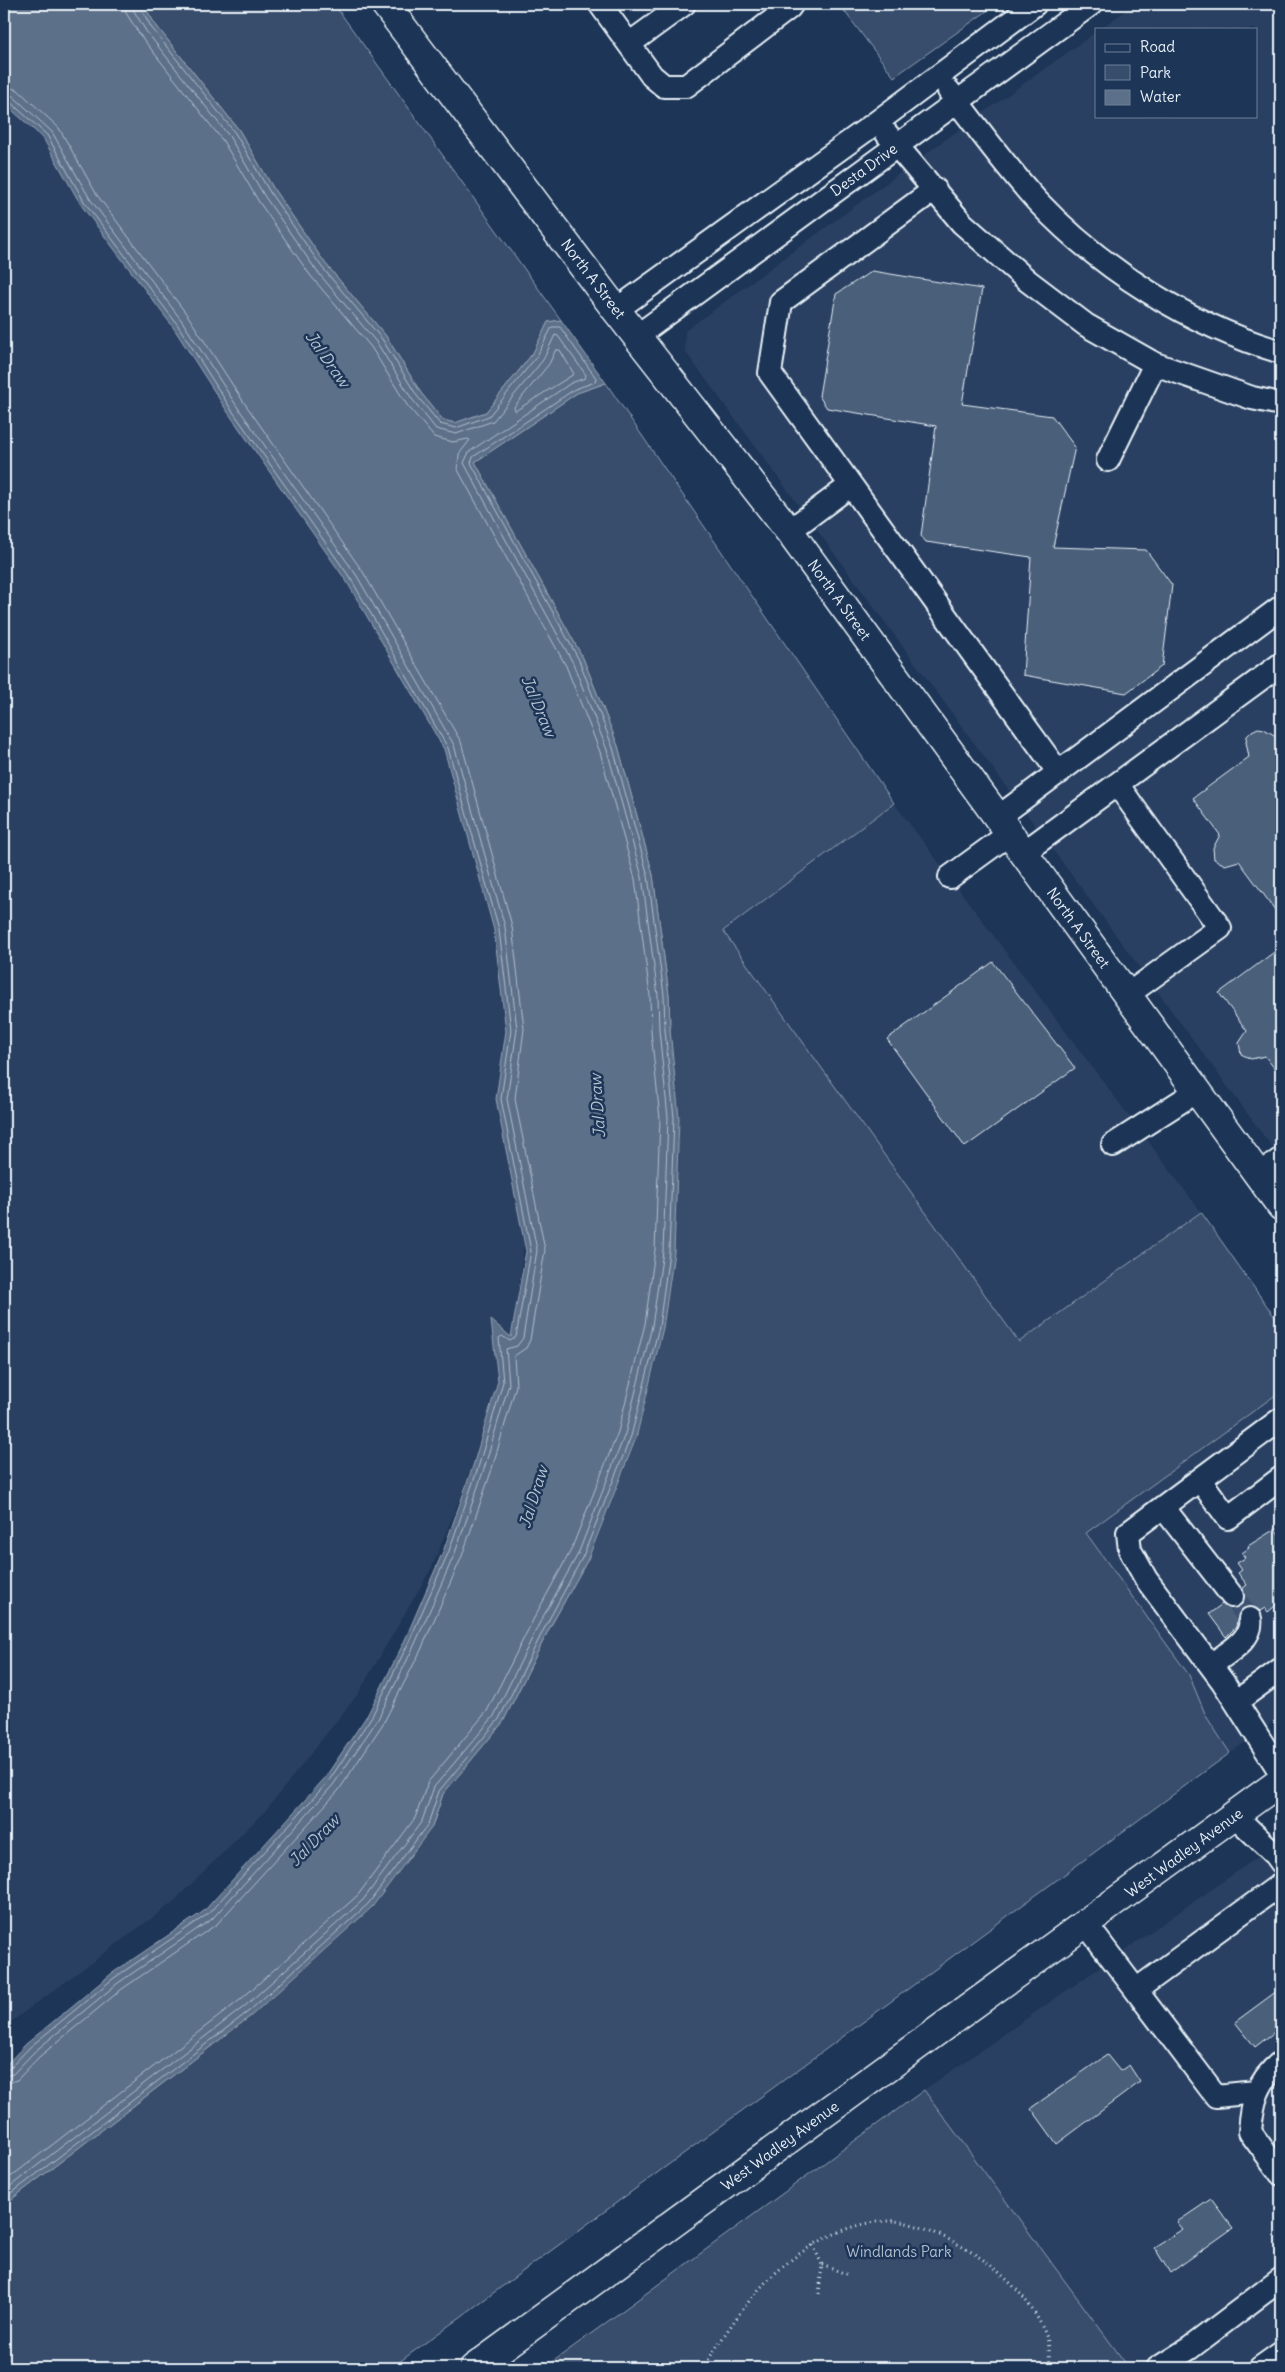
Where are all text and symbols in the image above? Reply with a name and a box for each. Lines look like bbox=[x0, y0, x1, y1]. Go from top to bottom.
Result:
legend bbox=[1095, 28, 1258, 118]
text: Road bbox=[1140, 37, 1175, 56]
text: Park bbox=[1140, 63, 1171, 82]
text: Water bbox=[1140, 87, 1181, 106]
street label: Desta Drive bbox=[826, 139, 901, 200]
street label: North A Street bbox=[557, 235, 630, 322]
water label: Jal Draw bbox=[301, 327, 356, 393]
street label: North A Street bbox=[804, 556, 875, 644]
water label: Jal Draw bbox=[517, 673, 562, 742]
street label: North A Street bbox=[1043, 884, 1114, 972]
water label: Jal Draw bbox=[585, 1071, 609, 1139]
water label: Jal Draw bbox=[514, 1461, 553, 1531]
street label: West Wadley Avenue bbox=[1121, 1803, 1246, 1902]
water label: Jal Draw bbox=[285, 1808, 345, 1870]
street label: West Wadley Avenue bbox=[717, 2096, 842, 2195]
park label: Windlands Park bbox=[846, 2242, 952, 2261]

